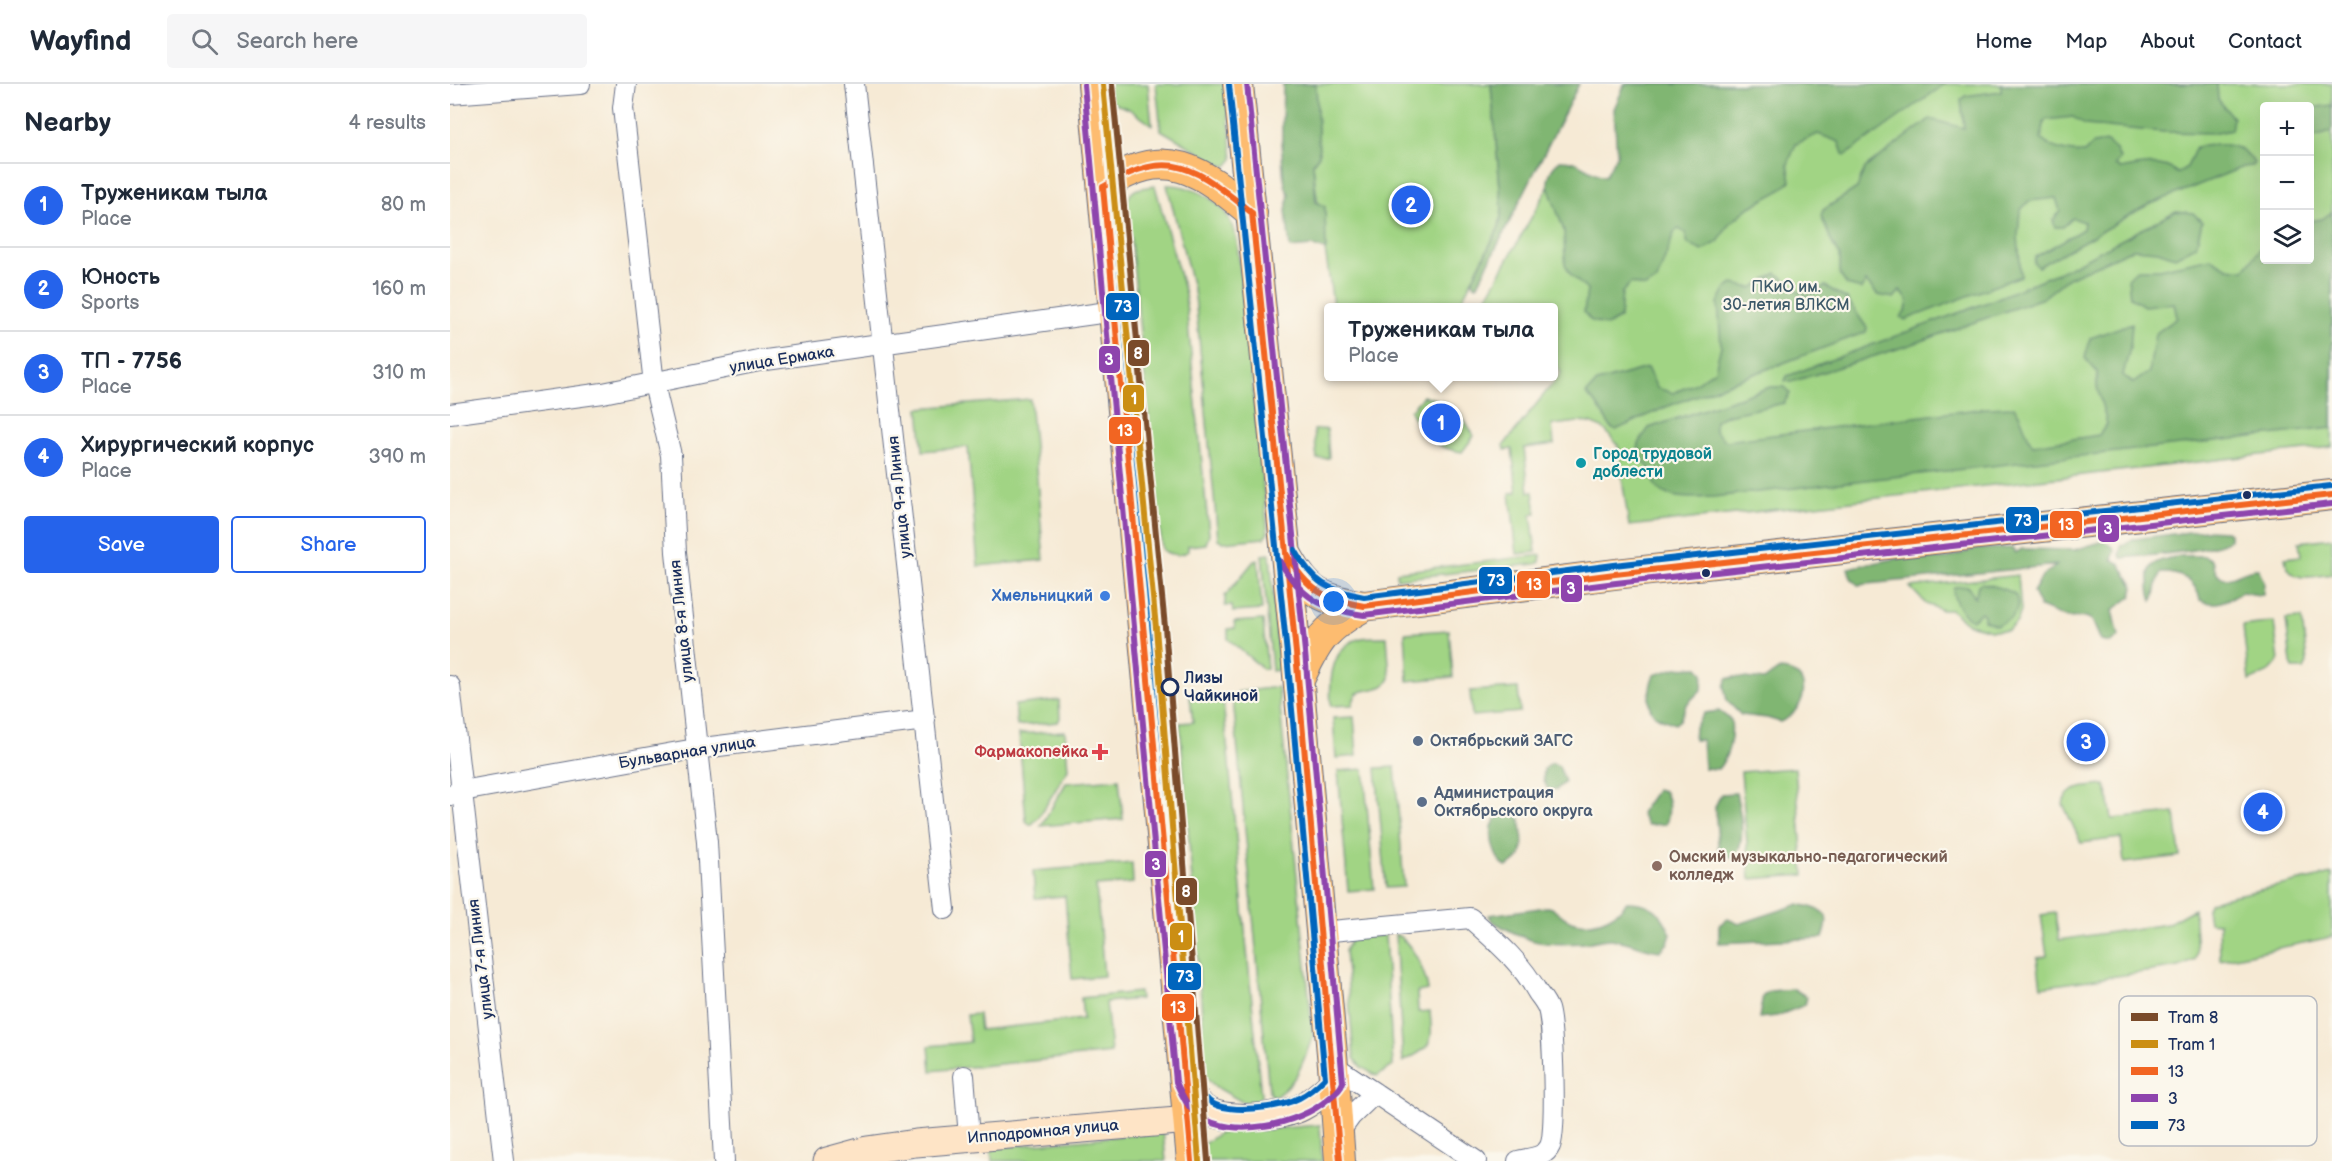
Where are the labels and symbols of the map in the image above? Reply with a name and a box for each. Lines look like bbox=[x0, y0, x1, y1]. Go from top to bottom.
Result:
pin: 2 bbox=[1392, 182, 1430, 228]
park label: ПКиО им. 30-летия ВЛКСМ bbox=[1722, 278, 1850, 315]
line badge: 73 bbox=[1105, 292, 1140, 321]
text: 73 bbox=[1114, 298, 1132, 317]
line badge: 8 bbox=[1127, 339, 1150, 367]
street label: улица Ермака bbox=[728, 342, 836, 378]
line badge: 3 bbox=[1098, 345, 1121, 374]
text: 8 bbox=[1133, 345, 1143, 364]
text: 3 bbox=[1104, 351, 1114, 370]
line badge: 1 bbox=[1122, 384, 1145, 413]
text: 1 bbox=[1131, 390, 1137, 409]
pin: 1 bbox=[1422, 400, 1460, 446]
line badge: 13 bbox=[1108, 416, 1142, 445]
text: 13 bbox=[1117, 422, 1133, 441]
street label: улица 9-я Линия bbox=[884, 435, 916, 559]
place label: Город трудовой доблести bbox=[1592, 445, 1712, 482]
marker: Город трудовой доблести bbox=[1574, 456, 1588, 470]
unlabelled marker bbox=[2241, 489, 2253, 501]
line badge: 73 bbox=[2005, 506, 2040, 534]
line badge: 13 bbox=[2049, 510, 2083, 539]
text: 73 bbox=[2014, 512, 2032, 531]
line badge: 3 bbox=[2097, 514, 2120, 543]
text: 13 bbox=[2058, 516, 2074, 535]
text: 3 bbox=[2103, 520, 2113, 539]
street label: улица 8-я Линия bbox=[666, 559, 698, 683]
line badge: 73 bbox=[1478, 566, 1513, 595]
unlabelled marker bbox=[1700, 567, 1712, 579]
line badge: 13 bbox=[1516, 570, 1551, 599]
text: 73 bbox=[1487, 572, 1505, 591]
line badge: 3 bbox=[1560, 574, 1583, 603]
text: 13 bbox=[1526, 576, 1542, 595]
text: 3 bbox=[1566, 580, 1576, 599]
place label: Хмельницкий bbox=[991, 587, 1093, 606]
your location bbox=[1319, 587, 1348, 616]
marker: Хмельницкий bbox=[1098, 589, 1112, 603]
place label: Лизы Чайкиной bbox=[1183, 669, 1258, 706]
marker: Лизы Чайкиной bbox=[1161, 678, 1179, 696]
pin: 3 bbox=[2066, 720, 2106, 764]
place label: Октябрьский ЗАГС bbox=[1430, 732, 1573, 751]
street label: Бульварная улица bbox=[617, 733, 757, 773]
marker: Октябрьский ЗАГС bbox=[1411, 734, 1425, 748]
place label: Фармакопейка bbox=[974, 743, 1089, 762]
marker: Фармакопейка bbox=[1093, 745, 1107, 759]
place label: Администрация Октябрьского округа bbox=[1433, 784, 1593, 821]
pin: 4 bbox=[2244, 790, 2282, 834]
marker: Администрация Октябрьского округа bbox=[1415, 795, 1429, 809]
place label: Омский музыкально-педагогический колледж bbox=[1669, 848, 1948, 885]
line badge: 3 bbox=[1144, 850, 1167, 878]
text: 3 bbox=[1151, 856, 1161, 875]
marker: Омский музыкально-педагогический колледж bbox=[1650, 859, 1664, 873]
line badge: 8 bbox=[1175, 877, 1198, 906]
text: 8 bbox=[1181, 883, 1191, 902]
street label: улица 7-я Линия bbox=[464, 898, 498, 1020]
line badge: 1 bbox=[1169, 922, 1193, 951]
text: 1 bbox=[1178, 928, 1184, 947]
line badge: 73 bbox=[1167, 962, 1202, 991]
text: 73 bbox=[1176, 968, 1194, 987]
line badge: 13 bbox=[1161, 993, 1195, 1022]
legend bbox=[2119, 996, 2317, 1146]
text: 13 bbox=[1170, 999, 1186, 1018]
text: Tram 8 bbox=[2168, 1009, 2218, 1028]
text: Tram 1 bbox=[2168, 1036, 2215, 1055]
text: 13 bbox=[2168, 1063, 2184, 1082]
text: 3 bbox=[2168, 1090, 2178, 1109]
street label: Ипподромная улица bbox=[967, 1116, 1120, 1148]
text: 73 bbox=[2168, 1117, 2186, 1136]

